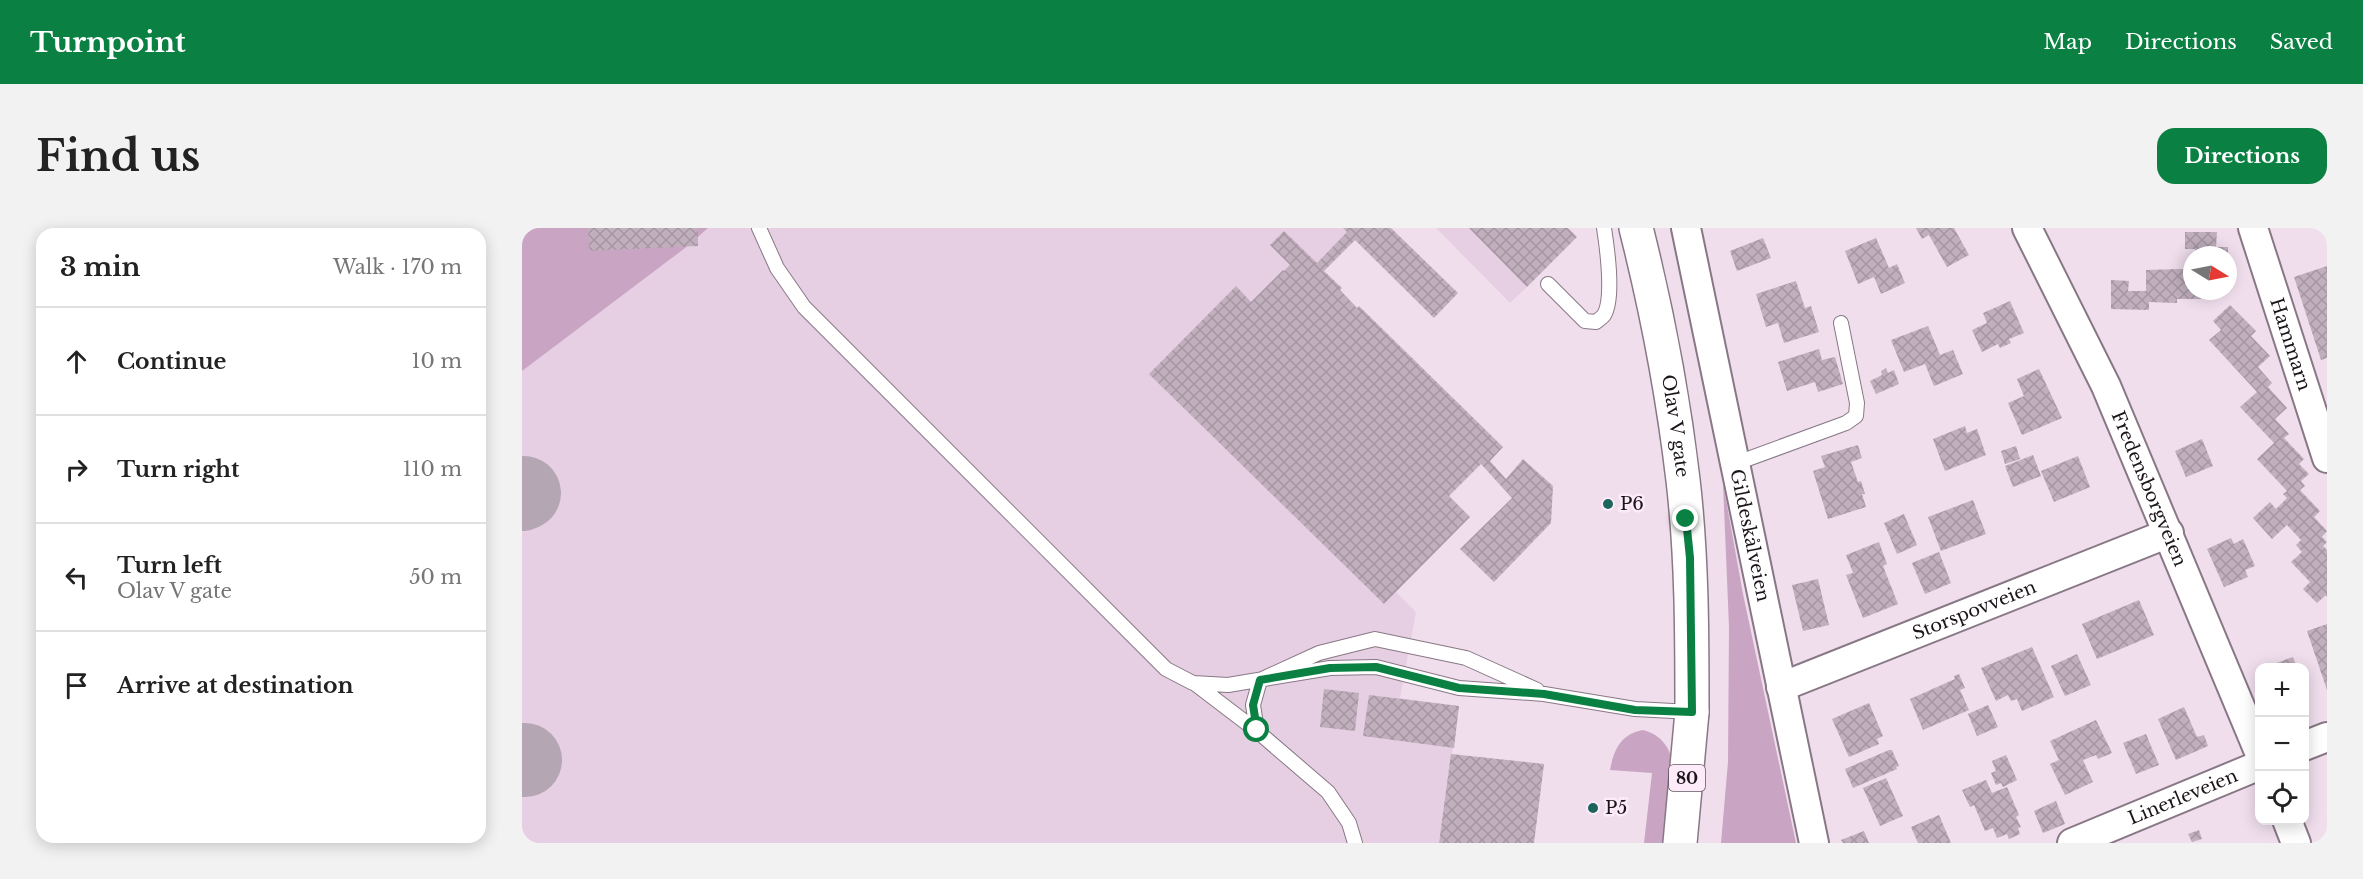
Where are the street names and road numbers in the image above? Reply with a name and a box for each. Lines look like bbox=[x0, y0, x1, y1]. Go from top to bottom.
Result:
street label: Hammarn bbox=[2265, 295, 2316, 393]
street label: Olav V gate bbox=[1657, 373, 1694, 479]
street label: Fredensborgveien bbox=[2107, 408, 2191, 570]
street label: Gildeskålveien bbox=[1725, 467, 1775, 604]
street label: Storspovveien bbox=[1909, 576, 2039, 645]
road number: 80 bbox=[1669, 765, 1705, 791]
street label: Linerleveien bbox=[2125, 765, 2241, 829]

